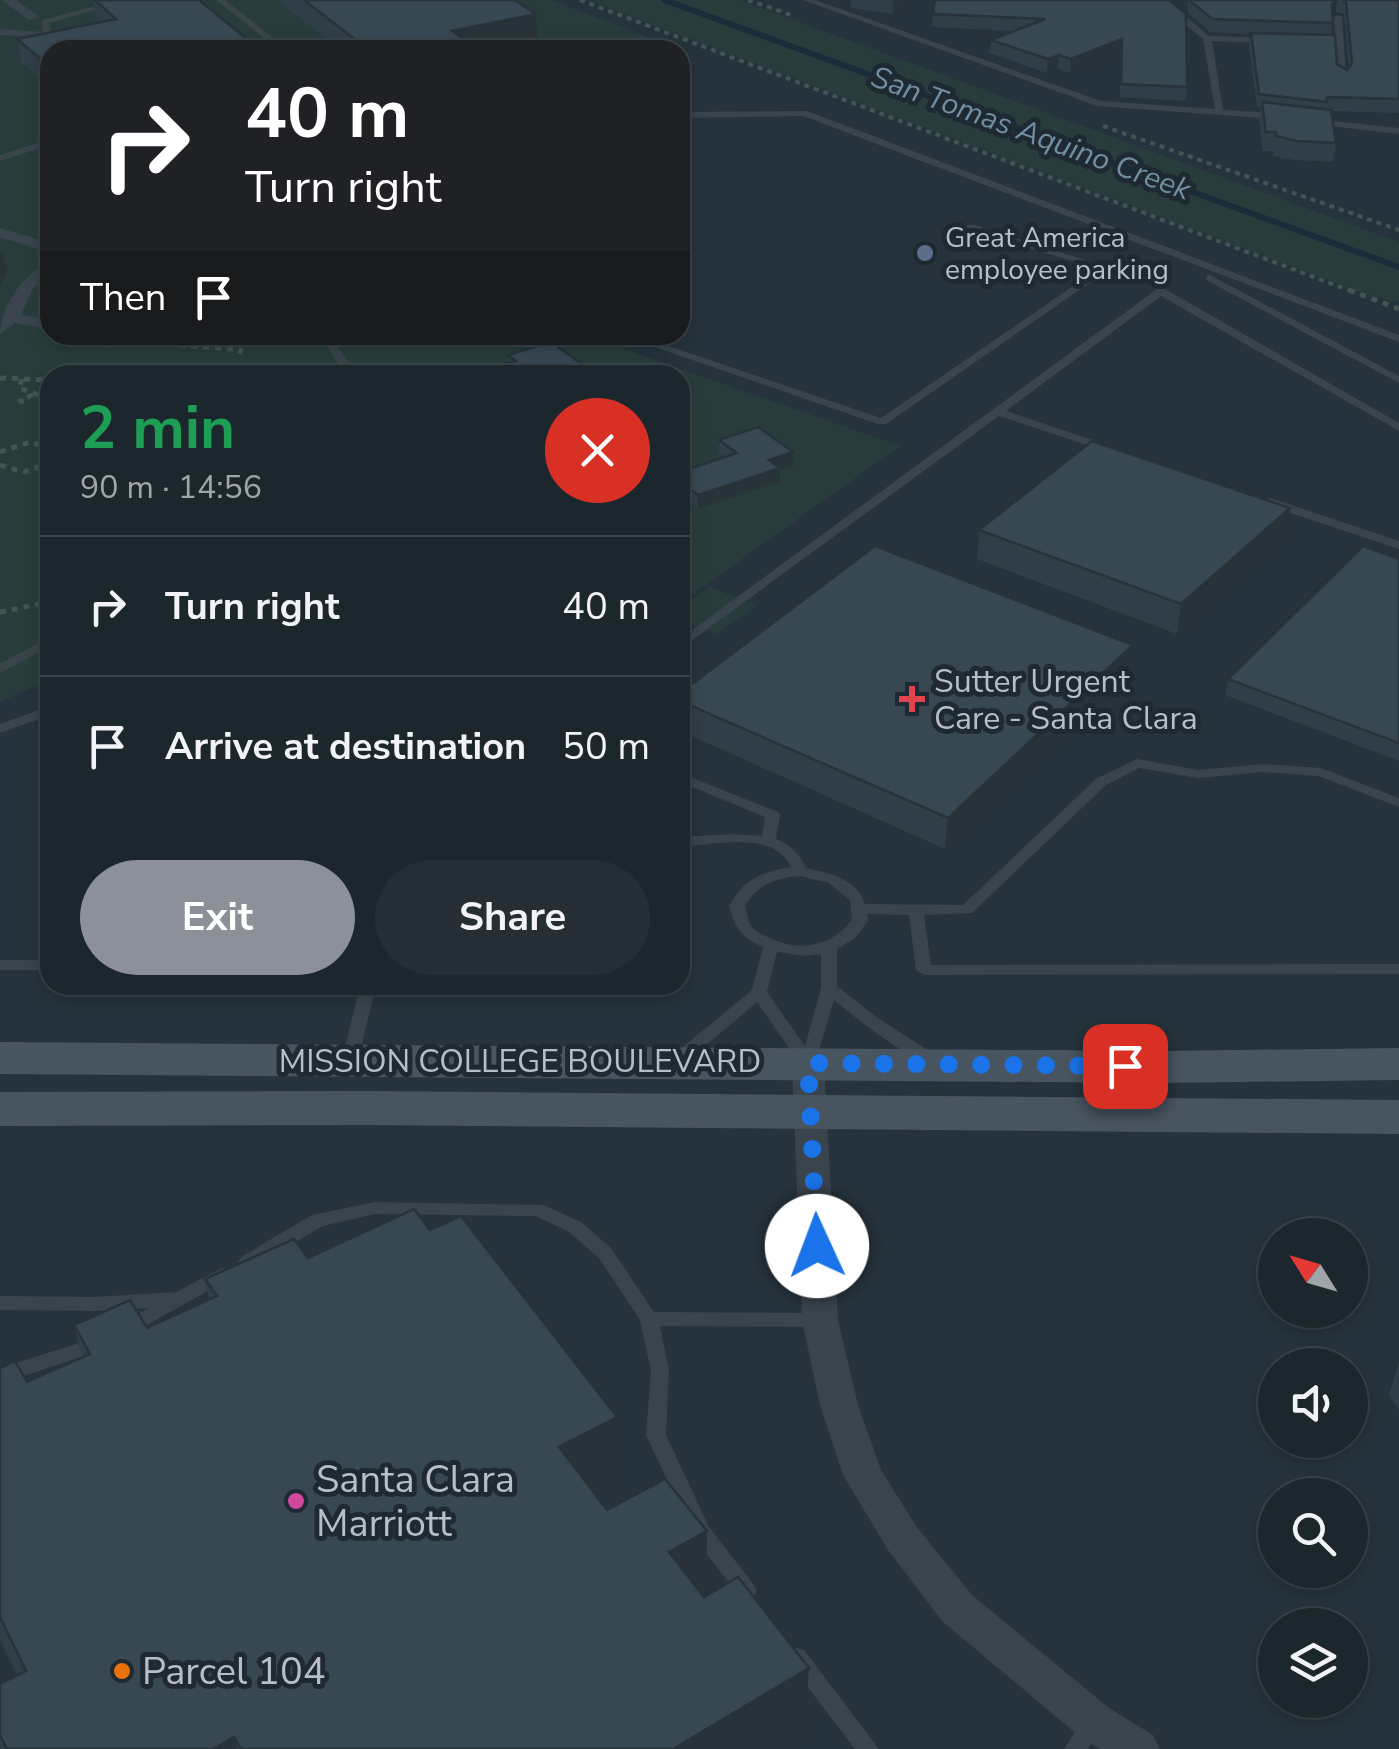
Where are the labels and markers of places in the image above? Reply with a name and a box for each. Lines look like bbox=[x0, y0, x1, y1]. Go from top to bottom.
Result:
place label: Great America employee parking bbox=[945, 219, 1169, 289]
marker: Great America employee parking bbox=[914, 242, 936, 264]
place label: Sutter Urgent Care - Santa Clara bbox=[934, 660, 1198, 740]
marker: Sutter Urgent Care - Santa Clara bbox=[899, 686, 925, 712]
pin bbox=[1083, 1024, 1168, 1109]
place label: Santa Clara Marriott bbox=[316, 1454, 515, 1549]
marker: Santa Clara Marriott bbox=[285, 1490, 307, 1512]
place label: Parcel 104 bbox=[142, 1646, 326, 1697]
marker: Parcel 104 bbox=[111, 1660, 133, 1682]

